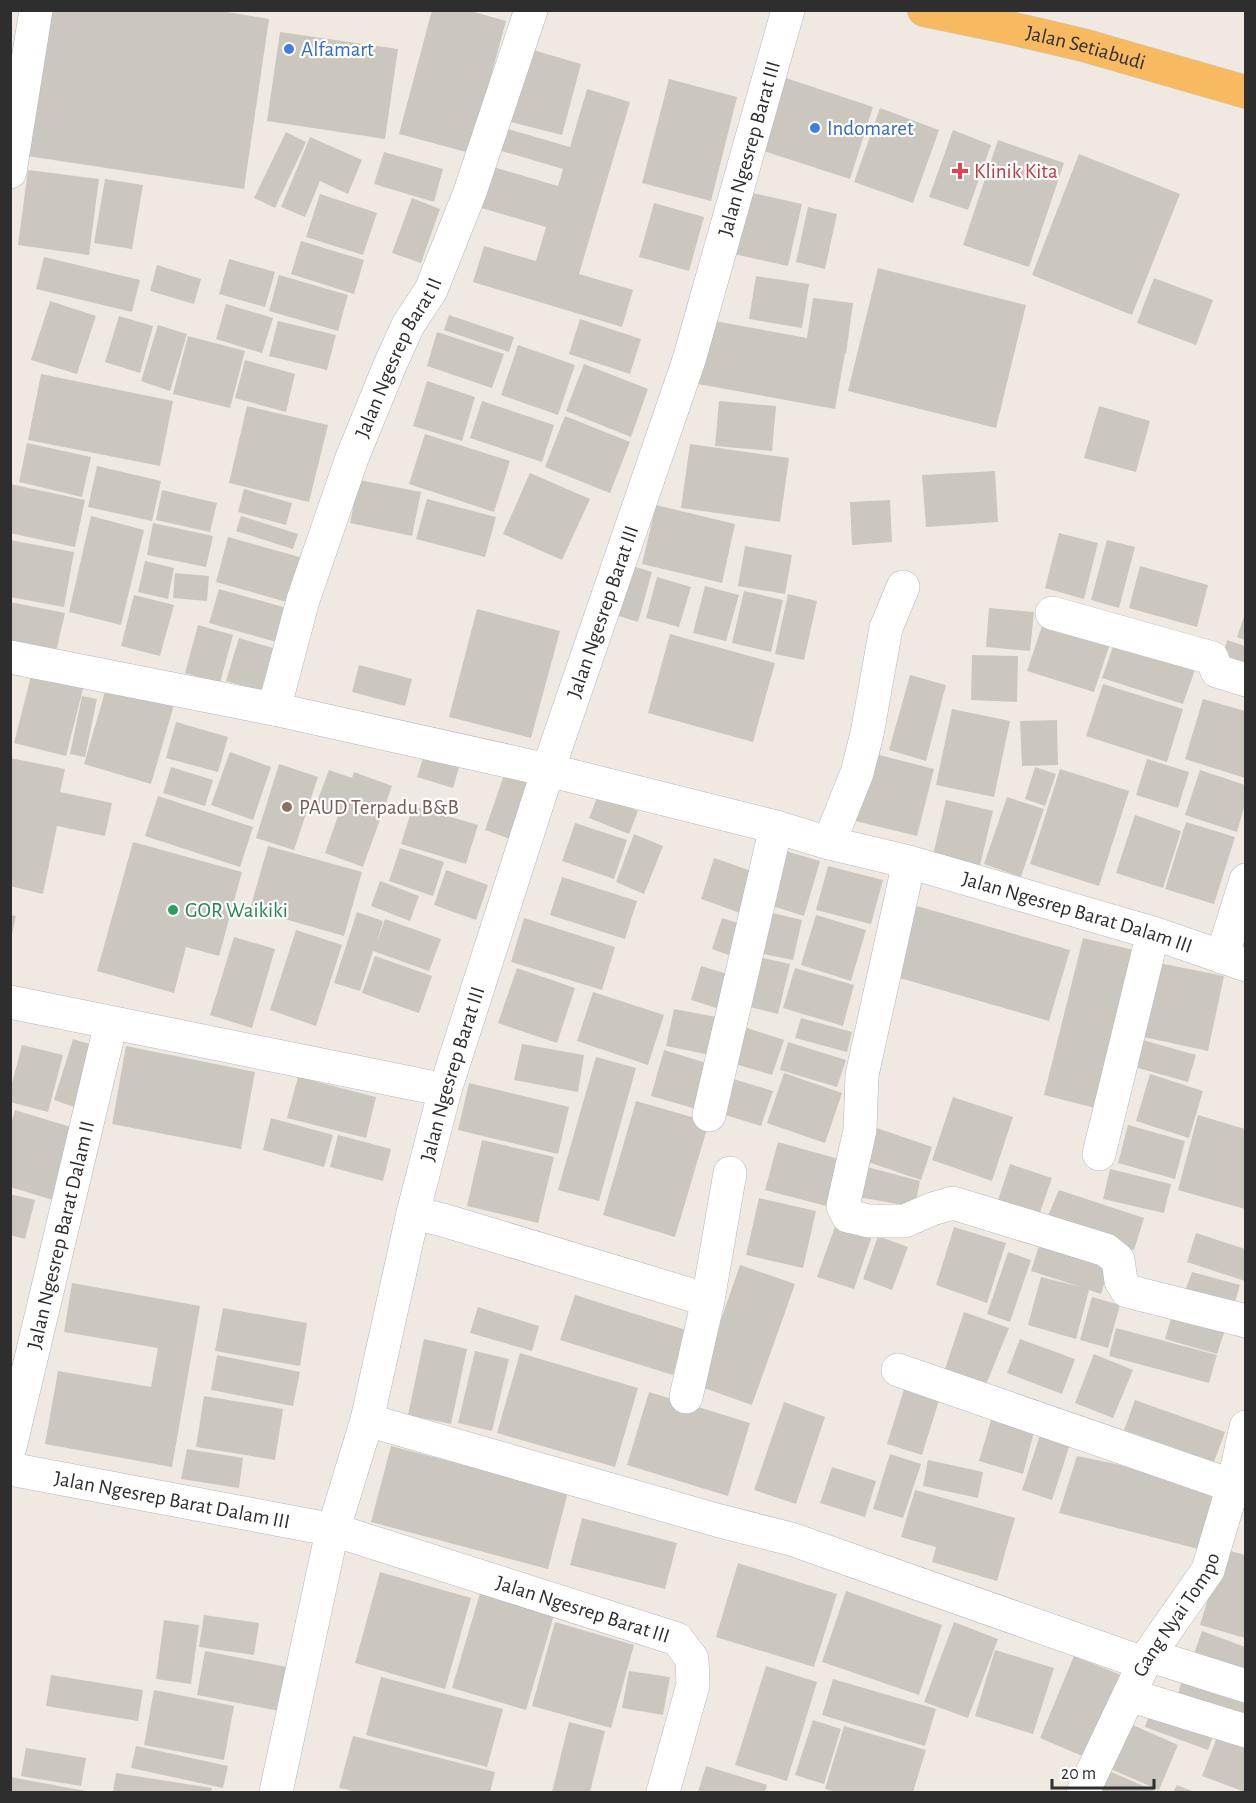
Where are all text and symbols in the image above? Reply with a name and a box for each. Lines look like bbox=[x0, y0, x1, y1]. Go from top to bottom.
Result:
street label: Jalan Setiabudi bbox=[1024, 22, 1148, 73]
place label: Alfamart bbox=[301, 39, 374, 60]
marker: Alfamart bbox=[282, 42, 296, 56]
street label: Jalan Ngesrep Barat III bbox=[715, 59, 784, 239]
place label: Indomaret bbox=[827, 118, 914, 139]
marker: Indomaret bbox=[808, 121, 822, 135]
place label: Klinik Kita bbox=[974, 161, 1058, 182]
marker: Klinik Kita bbox=[951, 162, 969, 180]
street label: Jalan Ngesrep Barat II bbox=[352, 275, 446, 441]
street label: Jalan Ngesrep Barat III bbox=[564, 523, 642, 701]
place label: PAUD Terpadu B&B bbox=[299, 797, 459, 818]
marker: PAUD Terpadu B&B bbox=[280, 800, 294, 814]
street label: Jalan Ngesrep Barat Dalam III bbox=[960, 868, 1195, 957]
place label: GOR Waikiki bbox=[185, 900, 288, 921]
marker: GOR Waikiki bbox=[166, 903, 180, 917]
street label: Jalan Ngesrep Barat III bbox=[417, 984, 489, 1163]
street label: Jalan Ngesrep Barat Dalam II bbox=[24, 1119, 98, 1351]
street label: Jalan Ngesrep Barat Dalam III bbox=[53, 1468, 292, 1532]
street label: Gang Nyai Tompo bbox=[1129, 1551, 1223, 1680]
street label: Jalan Ngesrep Barat III bbox=[493, 1572, 672, 1647]
scale bar bbox=[1052, 1752, 1154, 1790]
text: 20 m bbox=[1061, 1765, 1096, 1783]

